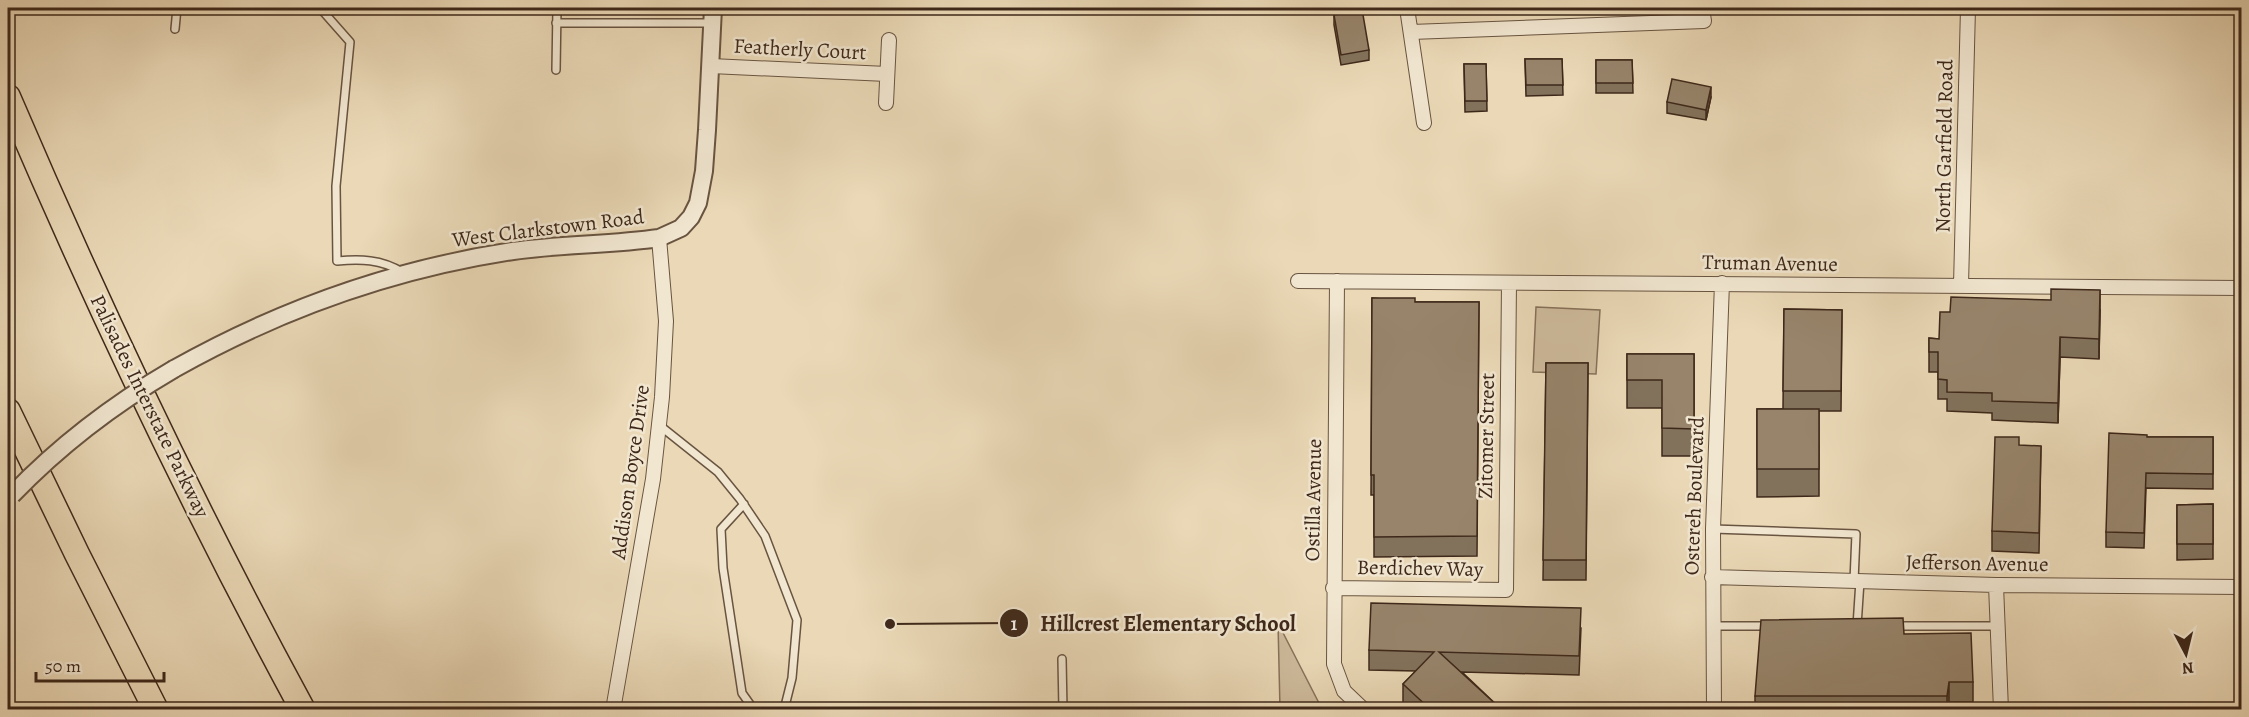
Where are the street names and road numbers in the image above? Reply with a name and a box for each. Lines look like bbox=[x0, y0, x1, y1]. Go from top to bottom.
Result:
street label: Featherly Court bbox=[733, 32, 867, 66]
street label: North Garfield Road bbox=[1928, 58, 1960, 233]
street label: West Clarkstown Road bbox=[449, 202, 646, 254]
street label: Truman Avenue bbox=[1702, 248, 1838, 278]
street label: Palisades Interstate Parkway bbox=[84, 290, 217, 523]
street label: Zitomer Street bbox=[1471, 373, 1501, 499]
street label: Addison Boyce Drive bbox=[604, 383, 656, 562]
street label: Ostereh Boulevard bbox=[1677, 416, 1711, 576]
street label: Ostilla Avenue bbox=[1298, 438, 1328, 562]
street label: Jefferson Avenue bbox=[1905, 548, 2049, 578]
street label: Berdichev Way bbox=[1357, 553, 1484, 583]

